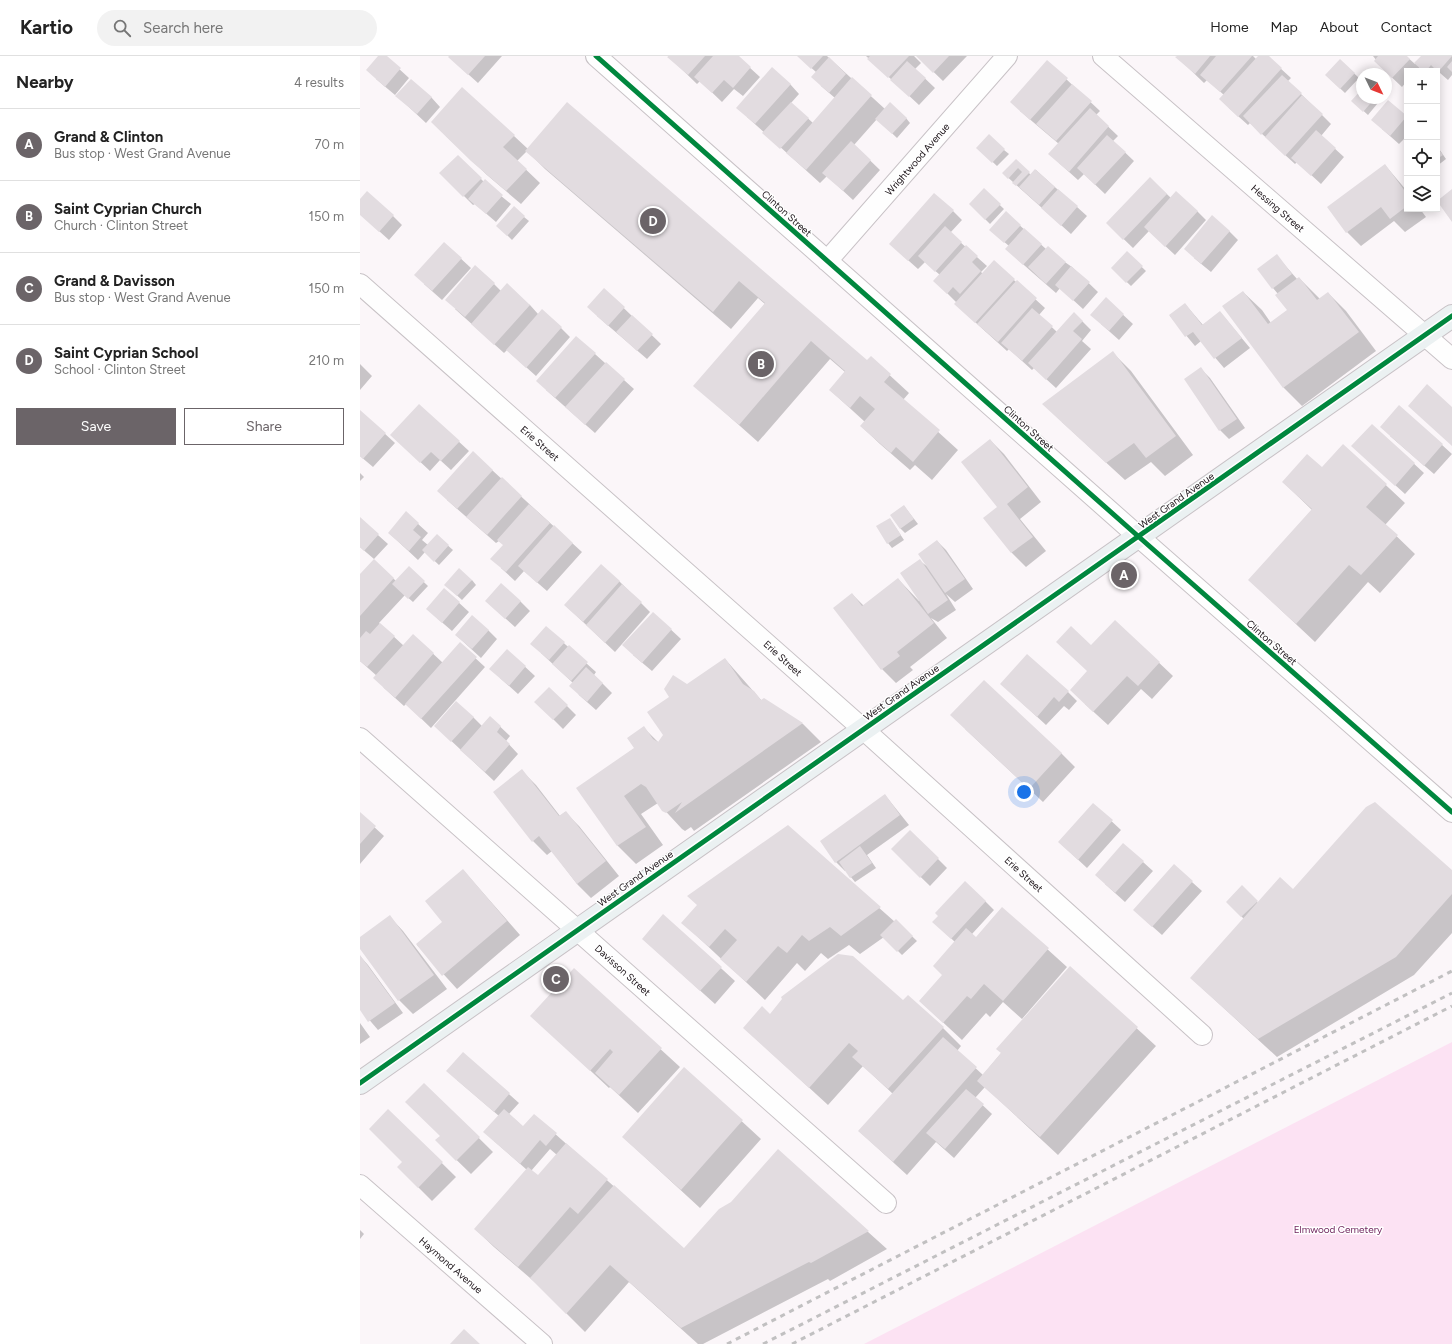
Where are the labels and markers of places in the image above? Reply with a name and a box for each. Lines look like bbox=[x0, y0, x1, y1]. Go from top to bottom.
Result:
pin: D bbox=[640, 206, 666, 236]
pin: B bbox=[748, 349, 774, 379]
pin: A bbox=[1111, 560, 1137, 590]
pin: C bbox=[543, 964, 569, 994]

